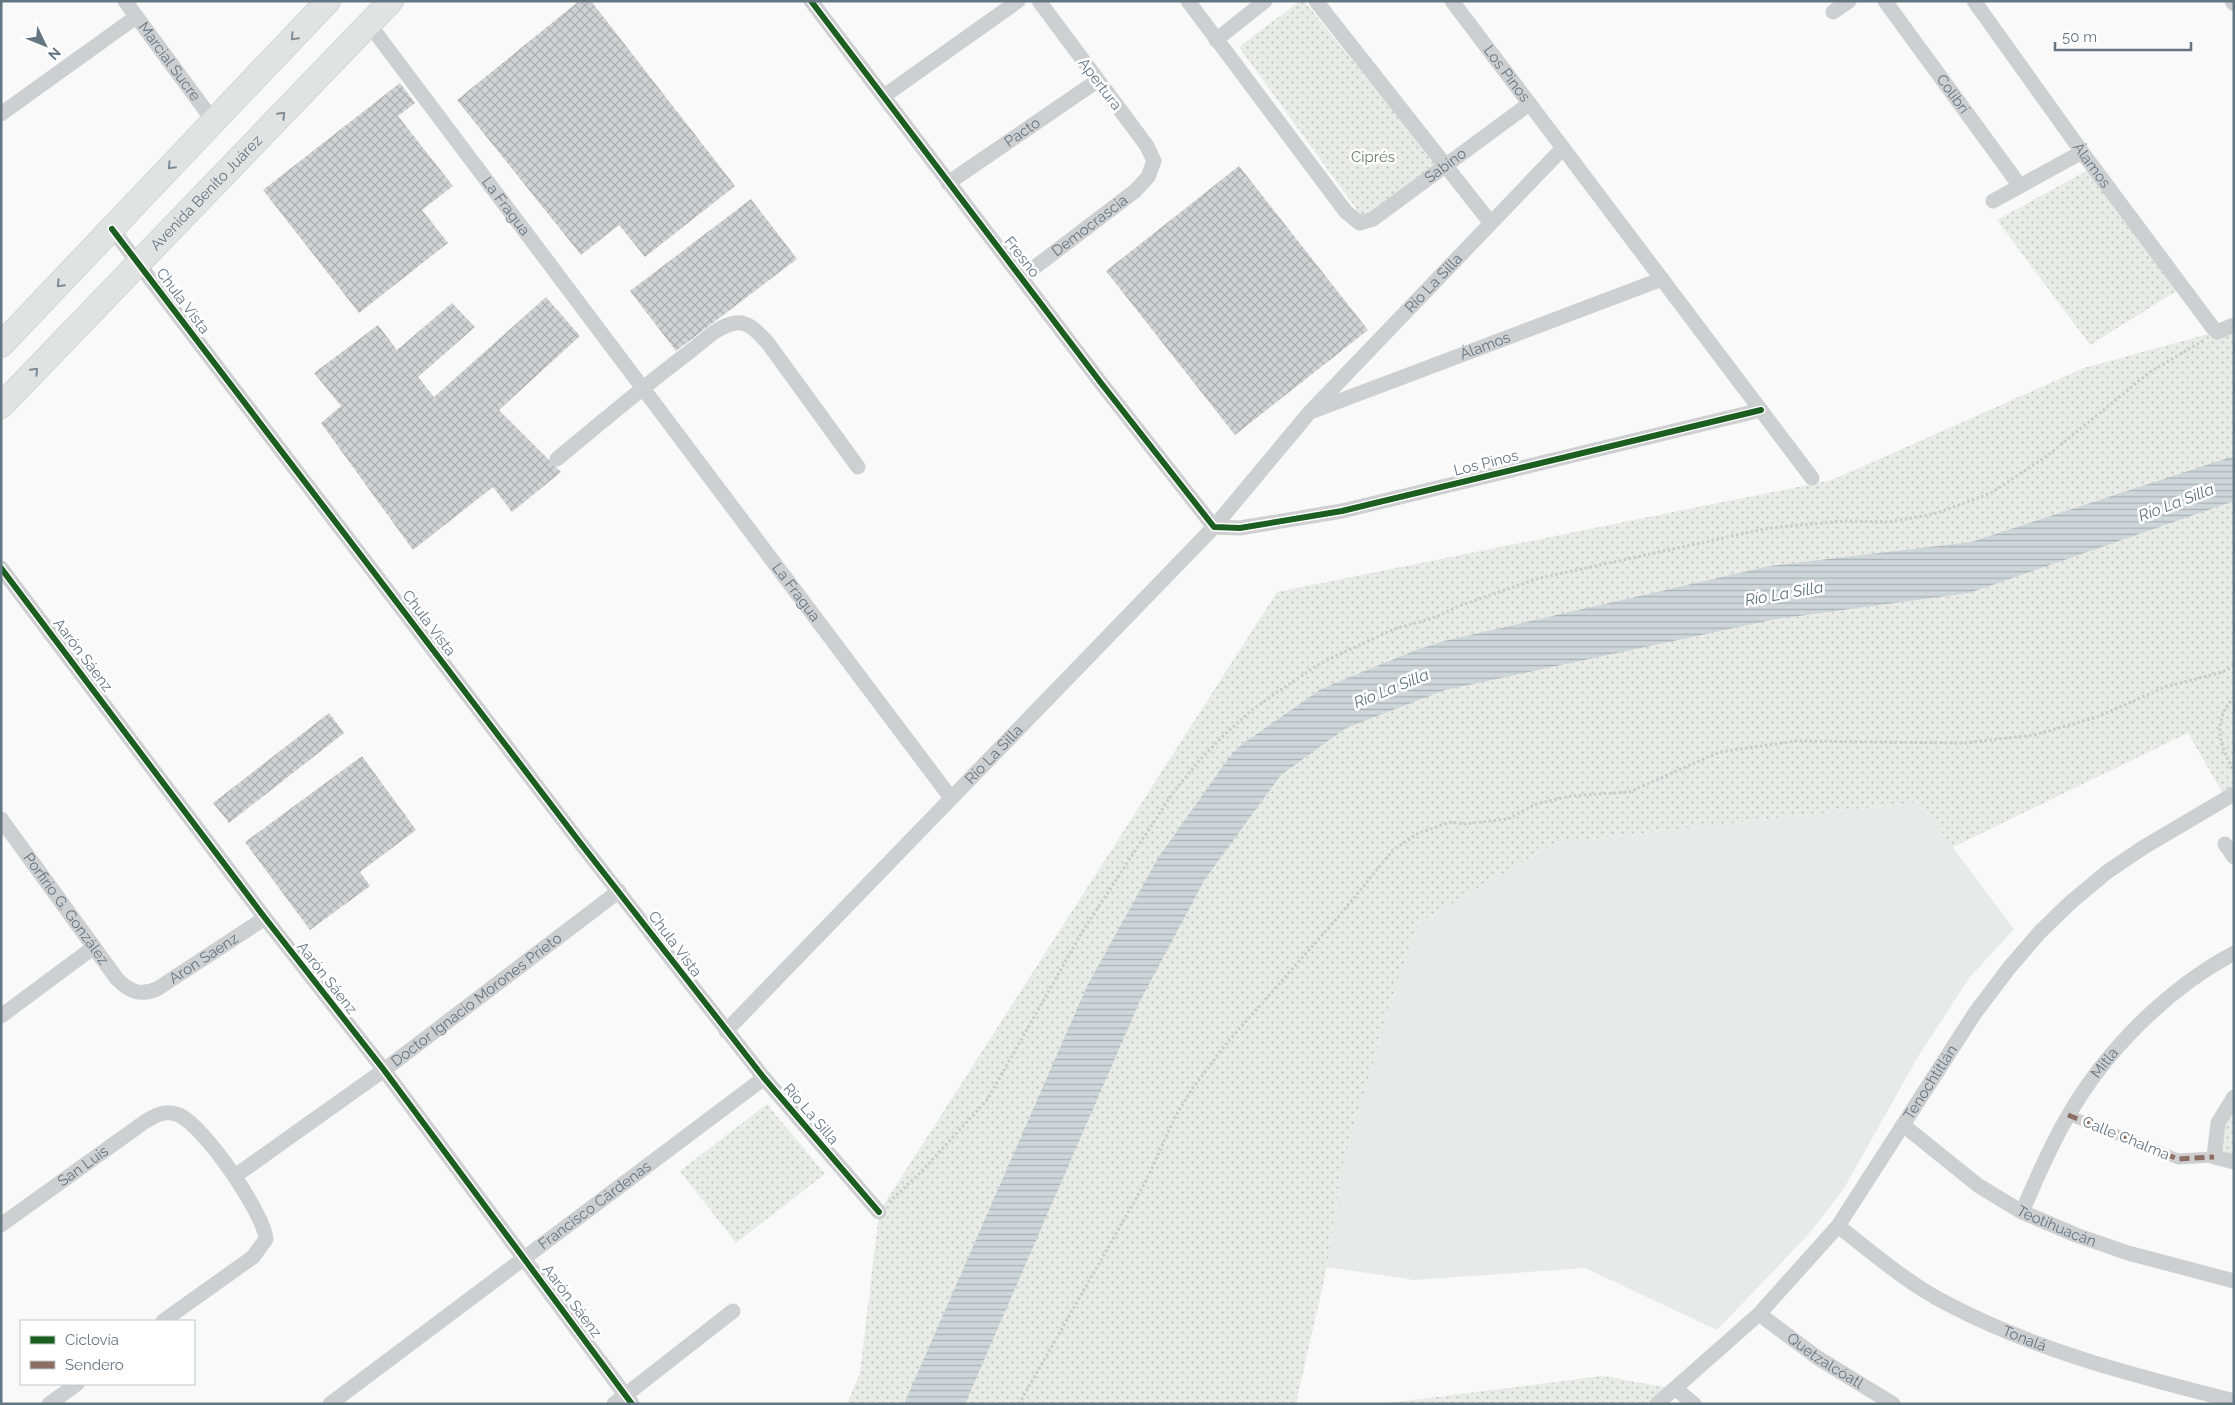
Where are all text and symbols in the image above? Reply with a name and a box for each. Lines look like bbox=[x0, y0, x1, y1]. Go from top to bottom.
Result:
street label: Marcial Sucre bbox=[134, 18, 205, 105]
north arrow bbox=[20, 20, 70, 70]
scale bar bbox=[2055, 20, 2191, 52]
text: 50 m bbox=[2062, 28, 2097, 46]
one-way arrow bbox=[291, 31, 300, 40]
street label: Los Pinos bbox=[1480, 42, 1534, 105]
text: N bbox=[45, 45, 64, 63]
street label: Apertura bbox=[1075, 54, 1125, 114]
street label: Colibrí bbox=[1932, 71, 1974, 118]
one-way arrow bbox=[276, 112, 285, 121]
street label: Pacto bbox=[1001, 114, 1044, 151]
street label: Avenida Benito Juárez bbox=[147, 131, 266, 254]
street label: Álamos bbox=[2069, 139, 2115, 192]
street label: Sabino bbox=[1421, 144, 1470, 187]
park label: Ciprés bbox=[1351, 148, 1395, 166]
one-way arrow bbox=[168, 161, 177, 170]
street label: La Fragua bbox=[478, 173, 534, 239]
street label: Democrascia bbox=[1048, 191, 1131, 260]
street label: Fresno bbox=[1000, 233, 1044, 281]
street label: Río La Silla bbox=[1401, 250, 1466, 316]
street label: Chula Vista bbox=[153, 265, 213, 337]
one-way arrow bbox=[57, 278, 66, 287]
street label: Álamos bbox=[1457, 328, 1513, 364]
one-way arrow bbox=[29, 367, 38, 376]
street label: Los Pinos bbox=[1452, 446, 1520, 480]
water label: Río La Silla bbox=[2136, 479, 2217, 526]
street label: La Fragua bbox=[768, 559, 824, 625]
water label: Río La Silla bbox=[1743, 577, 1825, 610]
street label: Chula Vista bbox=[399, 587, 459, 659]
street label: Aarón Sáenz bbox=[50, 615, 116, 695]
water label: Río La Silla bbox=[1351, 665, 1432, 712]
street label: Río La Silla bbox=[961, 721, 1026, 788]
street label: Porfirio G. González bbox=[20, 849, 113, 968]
street label: Chula Vista bbox=[645, 908, 705, 980]
street label: Aron Saenz bbox=[166, 929, 242, 988]
street label: Doctor Ignacio Morones Prieto bbox=[388, 929, 565, 1070]
street label: Aarón Sáenz bbox=[293, 938, 361, 1018]
street label: Tenochtitlán bbox=[1900, 1042, 1961, 1123]
street label: Mitla bbox=[2087, 1044, 2122, 1082]
street label: Río La Silla bbox=[780, 1080, 842, 1148]
street label: Calle Chalma bbox=[2080, 1112, 2172, 1164]
street label: San Luis bbox=[54, 1142, 112, 1190]
street label: Francisco Cárdenas bbox=[535, 1157, 654, 1253]
street label: Teotihuacán bbox=[2013, 1202, 2099, 1250]
street label: Aarón Sáenz bbox=[539, 1261, 605, 1341]
legend bbox=[20, 1320, 195, 1385]
street label: Tonalá bbox=[2000, 1322, 2049, 1355]
street label: Quetzalcóatl bbox=[1783, 1329, 1867, 1393]
text: Ciclovía bbox=[65, 1331, 119, 1349]
text: Sendero bbox=[65, 1356, 124, 1374]

